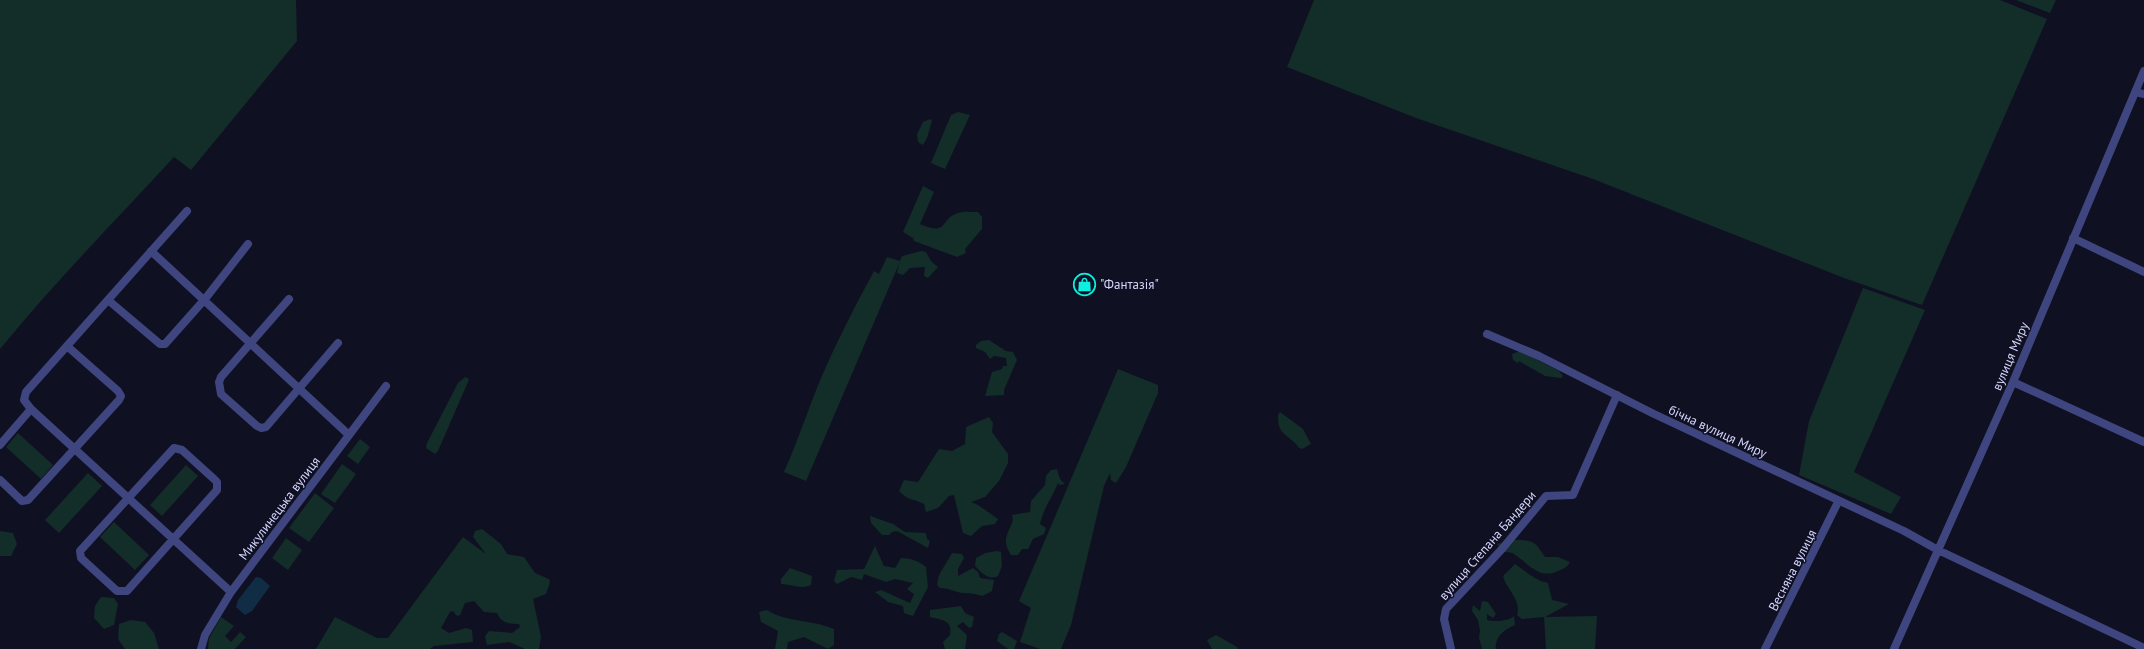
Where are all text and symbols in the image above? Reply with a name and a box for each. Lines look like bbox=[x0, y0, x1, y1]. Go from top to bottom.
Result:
shop icon: "Фантазія" bbox=[1072, 271, 1098, 297]
place label: "Фантазія" bbox=[1100, 276, 1159, 293]
street label: вулиця Миру bbox=[1988, 319, 2033, 393]
street label: бічна вулиця Миру bbox=[1666, 401, 1770, 462]
street label: Микулинецька вулиця bbox=[235, 453, 324, 563]
street label: вулиця Степана Бандери bbox=[1435, 487, 1540, 604]
street label: Весняна вулиця bbox=[1765, 527, 1820, 614]

